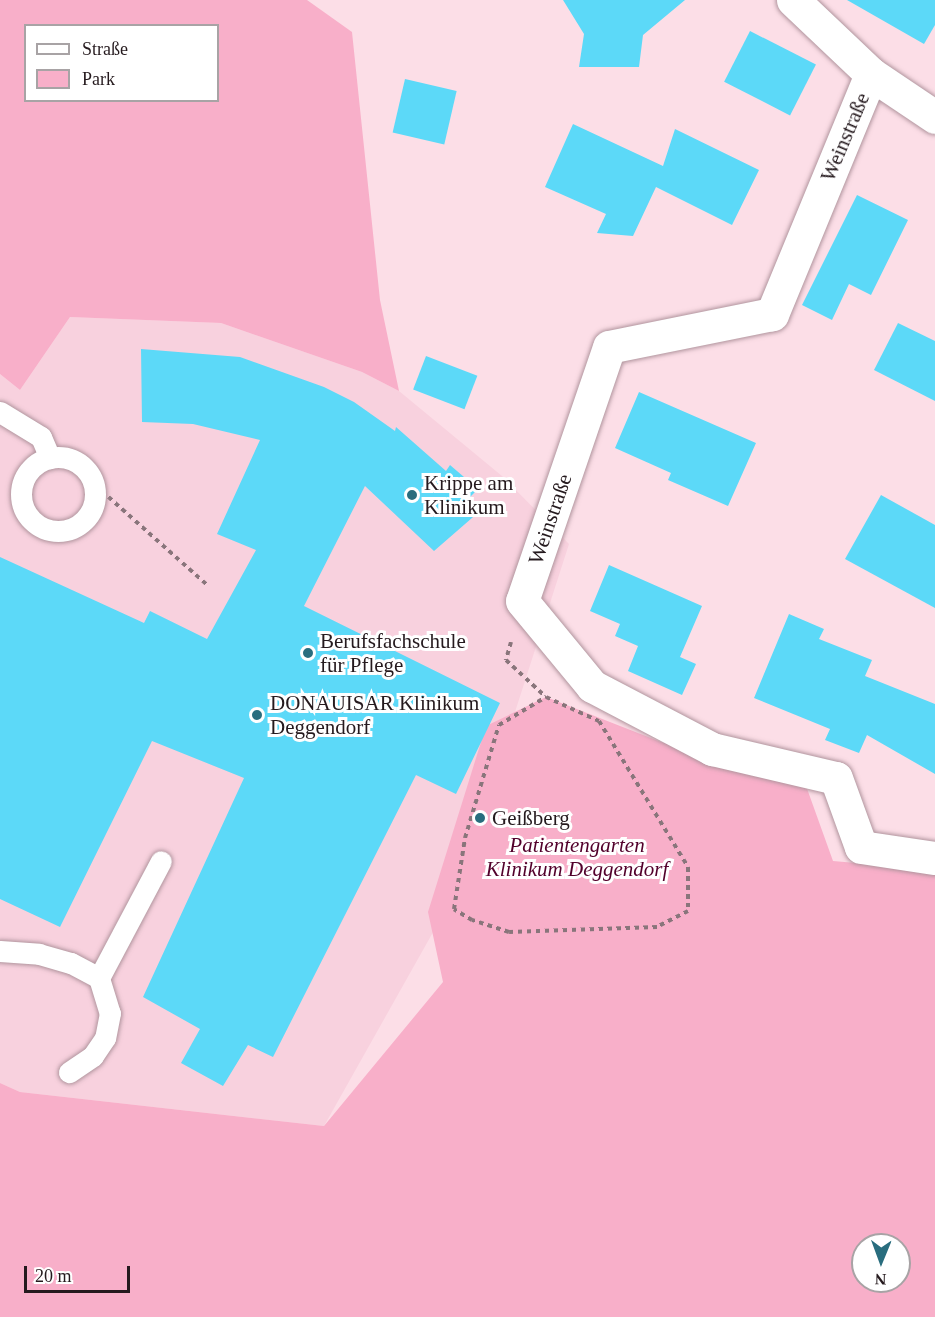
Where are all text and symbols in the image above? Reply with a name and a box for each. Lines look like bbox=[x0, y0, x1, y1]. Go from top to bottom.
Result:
legend bbox=[24, 24, 219, 102]
text: Straße bbox=[82, 39, 128, 59]
text: Park bbox=[82, 69, 115, 89]
street label: Weinstraße bbox=[815, 89, 875, 185]
place label: Krippe am Klinikum bbox=[424, 470, 513, 520]
street label: Weinstraße bbox=[523, 470, 577, 568]
marker: Krippe am Klinikum bbox=[405, 488, 419, 502]
place label: Berufsfachschule für Pflege bbox=[320, 628, 466, 678]
marker: Berufsfachschule für Pflege bbox=[301, 646, 315, 660]
place label: DONAUISAR Klinikum Deggendorf bbox=[270, 690, 479, 740]
marker: DONAUISAR Klinikum Deggendorf bbox=[248, 706, 266, 724]
place label: Geißberg bbox=[492, 805, 570, 831]
marker: Geißberg bbox=[473, 811, 487, 825]
park label: Patientengarten Klinikum Deggendorf bbox=[486, 832, 668, 882]
north arrow bbox=[851, 1233, 911, 1293]
scale bar bbox=[27, 1254, 134, 1292]
text: 20 m bbox=[35, 1266, 72, 1286]
text: N bbox=[875, 1271, 887, 1288]

